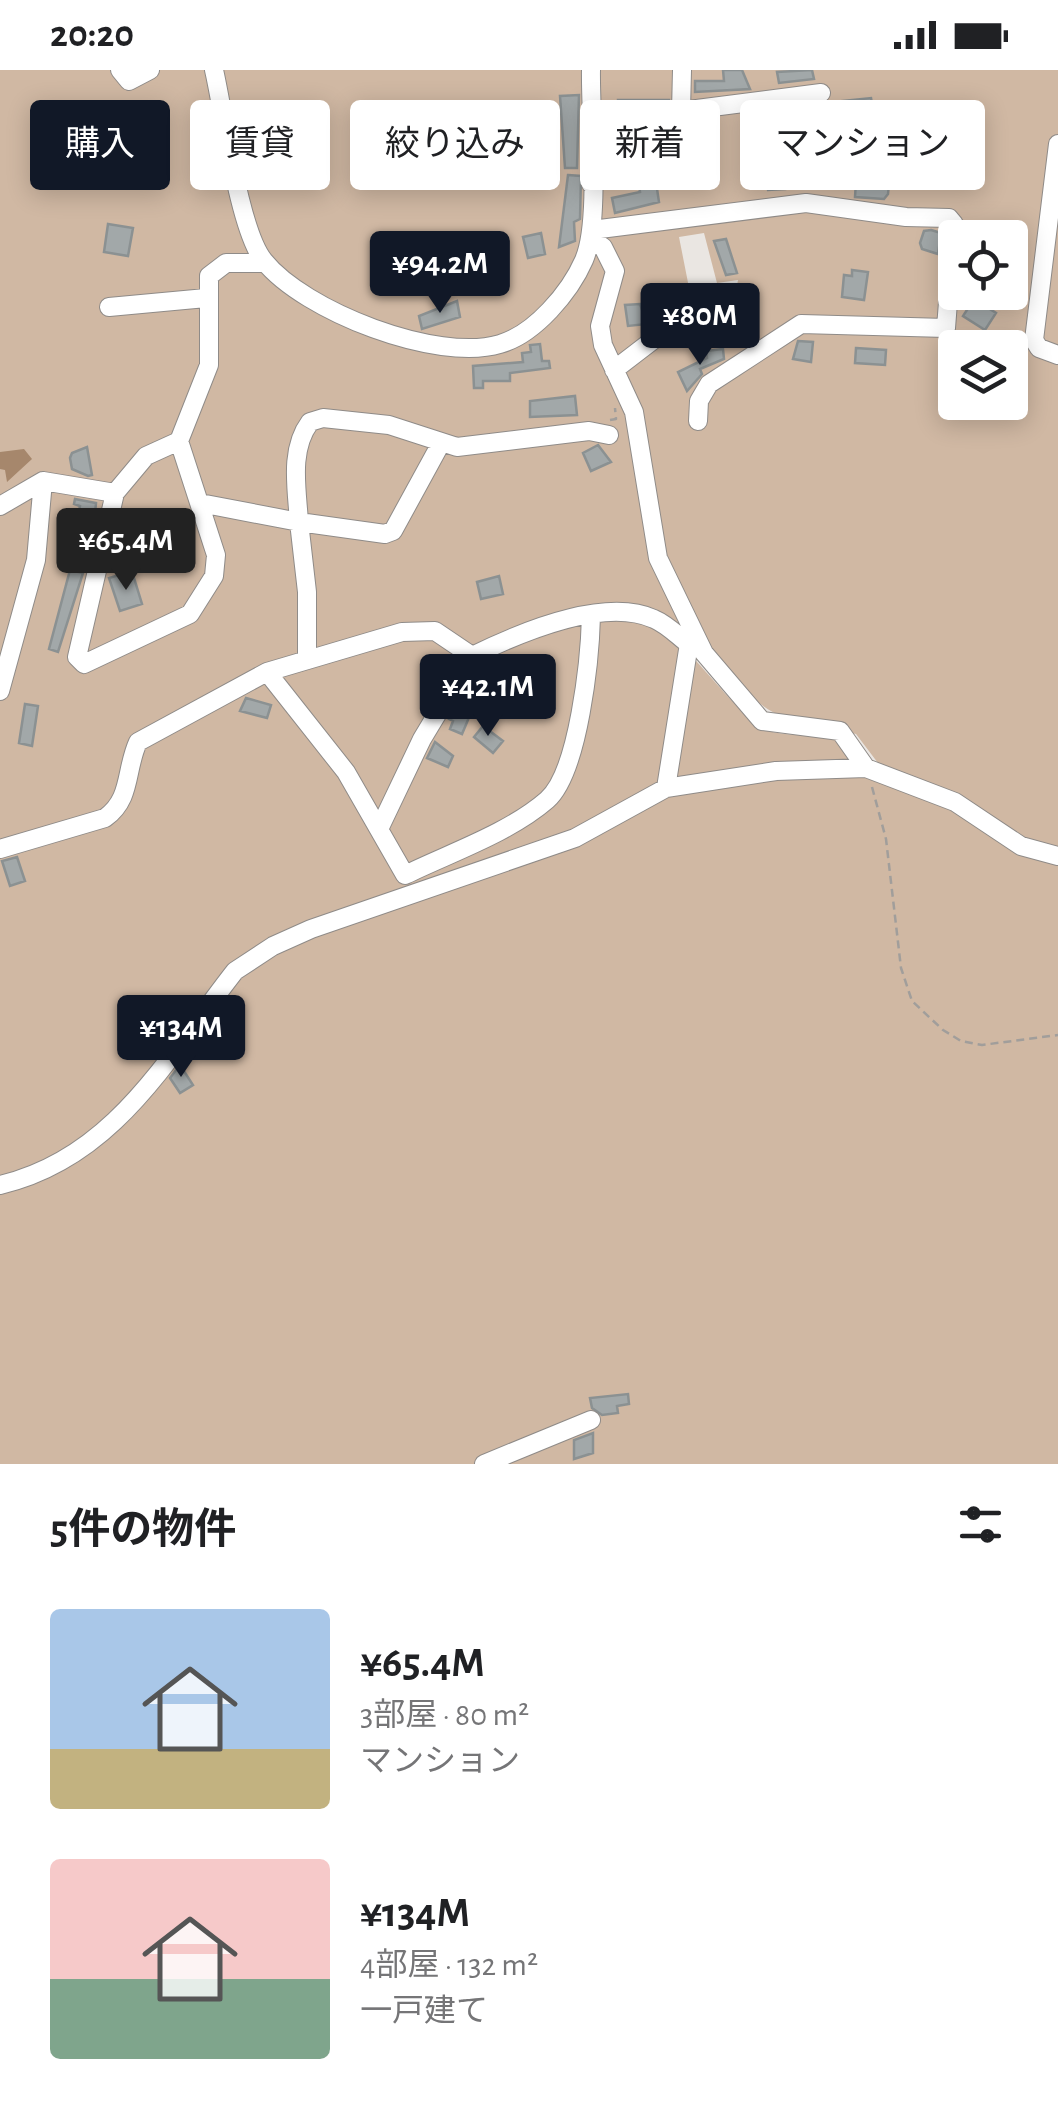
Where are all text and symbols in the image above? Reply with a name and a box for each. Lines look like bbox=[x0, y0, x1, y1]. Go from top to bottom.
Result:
text: 20:20 bbox=[50, 16, 134, 54]
chip: 購入 bbox=[30, 100, 170, 190]
chip: 賃貸 bbox=[190, 100, 330, 190]
chip: 絞り込み bbox=[350, 100, 560, 190]
chip: 新着 bbox=[580, 100, 720, 190]
chip: マンション bbox=[740, 100, 985, 190]
map controls bbox=[938, 220, 1028, 420]
button: locate bbox=[938, 220, 1028, 310]
pin: ¥94.2M bbox=[359, 231, 521, 316]
text: ¥94.2M bbox=[392, 247, 488, 279]
pin: ¥80M bbox=[641, 283, 759, 368]
text: ¥80M bbox=[663, 299, 737, 331]
button: layers bbox=[938, 330, 1028, 420]
pin: ¥65.4M bbox=[45, 508, 207, 593]
text: ¥65.4M bbox=[78, 524, 174, 556]
pin: ¥42.1M bbox=[407, 654, 569, 739]
text: ¥42.1M bbox=[442, 670, 534, 702]
pin: ¥134M bbox=[111, 995, 251, 1080]
text: ¥134M bbox=[139, 1011, 223, 1043]
icon: filters bbox=[953, 1497, 1008, 1552]
text: 5件の物件 bbox=[50, 1509, 236, 1551]
text: ¥65.4M bbox=[360, 1642, 485, 1684]
icon: home bbox=[130, 1649, 250, 1769]
text: 3部屋 · 80 m² bbox=[360, 1699, 529, 1731]
text: マンション bbox=[360, 1745, 520, 1777]
text: ¥134M bbox=[360, 1892, 470, 1934]
icon: home bbox=[130, 1899, 250, 2019]
text: 4部屋 · 132 m² bbox=[360, 1949, 538, 1981]
text: 一戸建て bbox=[360, 1995, 488, 2027]

